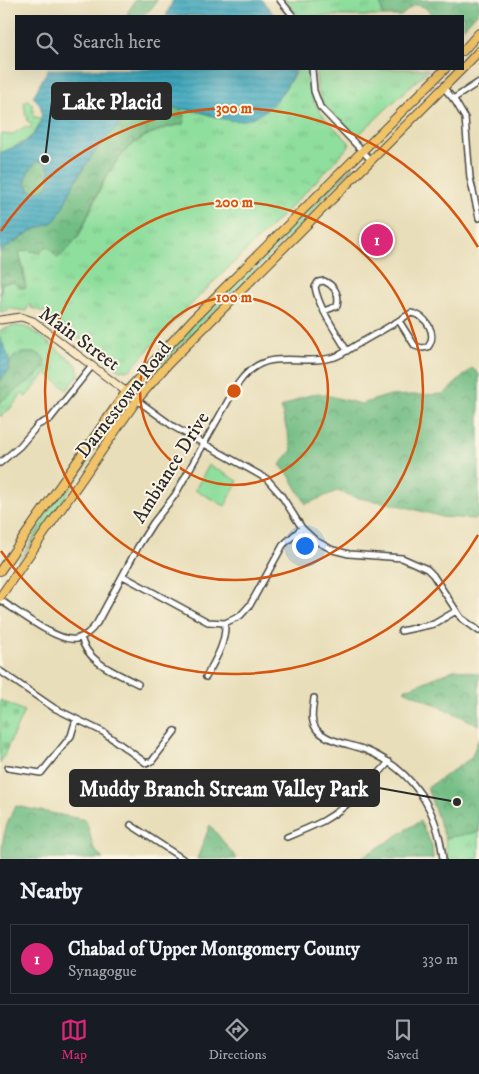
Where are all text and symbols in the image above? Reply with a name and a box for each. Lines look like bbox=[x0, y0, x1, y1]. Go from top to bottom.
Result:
search box bbox=[15, 15, 464, 70]
icon: search bbox=[33, 29, 61, 57]
text: Search here bbox=[73, 31, 161, 54]
callout: Lake Placid bbox=[52, 83, 171, 119]
text: Lake Placid bbox=[62, 90, 162, 116]
text: 300 m bbox=[216, 99, 253, 118]
text: 200 m bbox=[215, 193, 254, 212]
pin: 1 bbox=[361, 221, 393, 259]
text: 100 m bbox=[216, 288, 253, 307]
street label: Main Street bbox=[34, 301, 124, 377]
street label: Darnestown Road bbox=[71, 337, 178, 463]
centre of rings bbox=[225, 382, 243, 400]
street label: Ambiance Drive bbox=[127, 407, 215, 528]
your location bbox=[292, 533, 318, 559]
callout: Muddy Branch Stream Valley Park bbox=[70, 770, 379, 806]
text: Muddy Branch Stream Valley Park bbox=[80, 777, 369, 803]
text: Nearby bbox=[20, 879, 82, 905]
text: Chabad of Upper Montgomery County bbox=[68, 938, 360, 961]
text: 1 bbox=[34, 949, 40, 969]
text: 330 m bbox=[422, 949, 458, 969]
text: Synagogue bbox=[68, 961, 137, 981]
tab: Map bbox=[60, 1016, 88, 1064]
tab: Directions bbox=[208, 1016, 266, 1064]
tab: Saved bbox=[387, 1016, 419, 1064]

